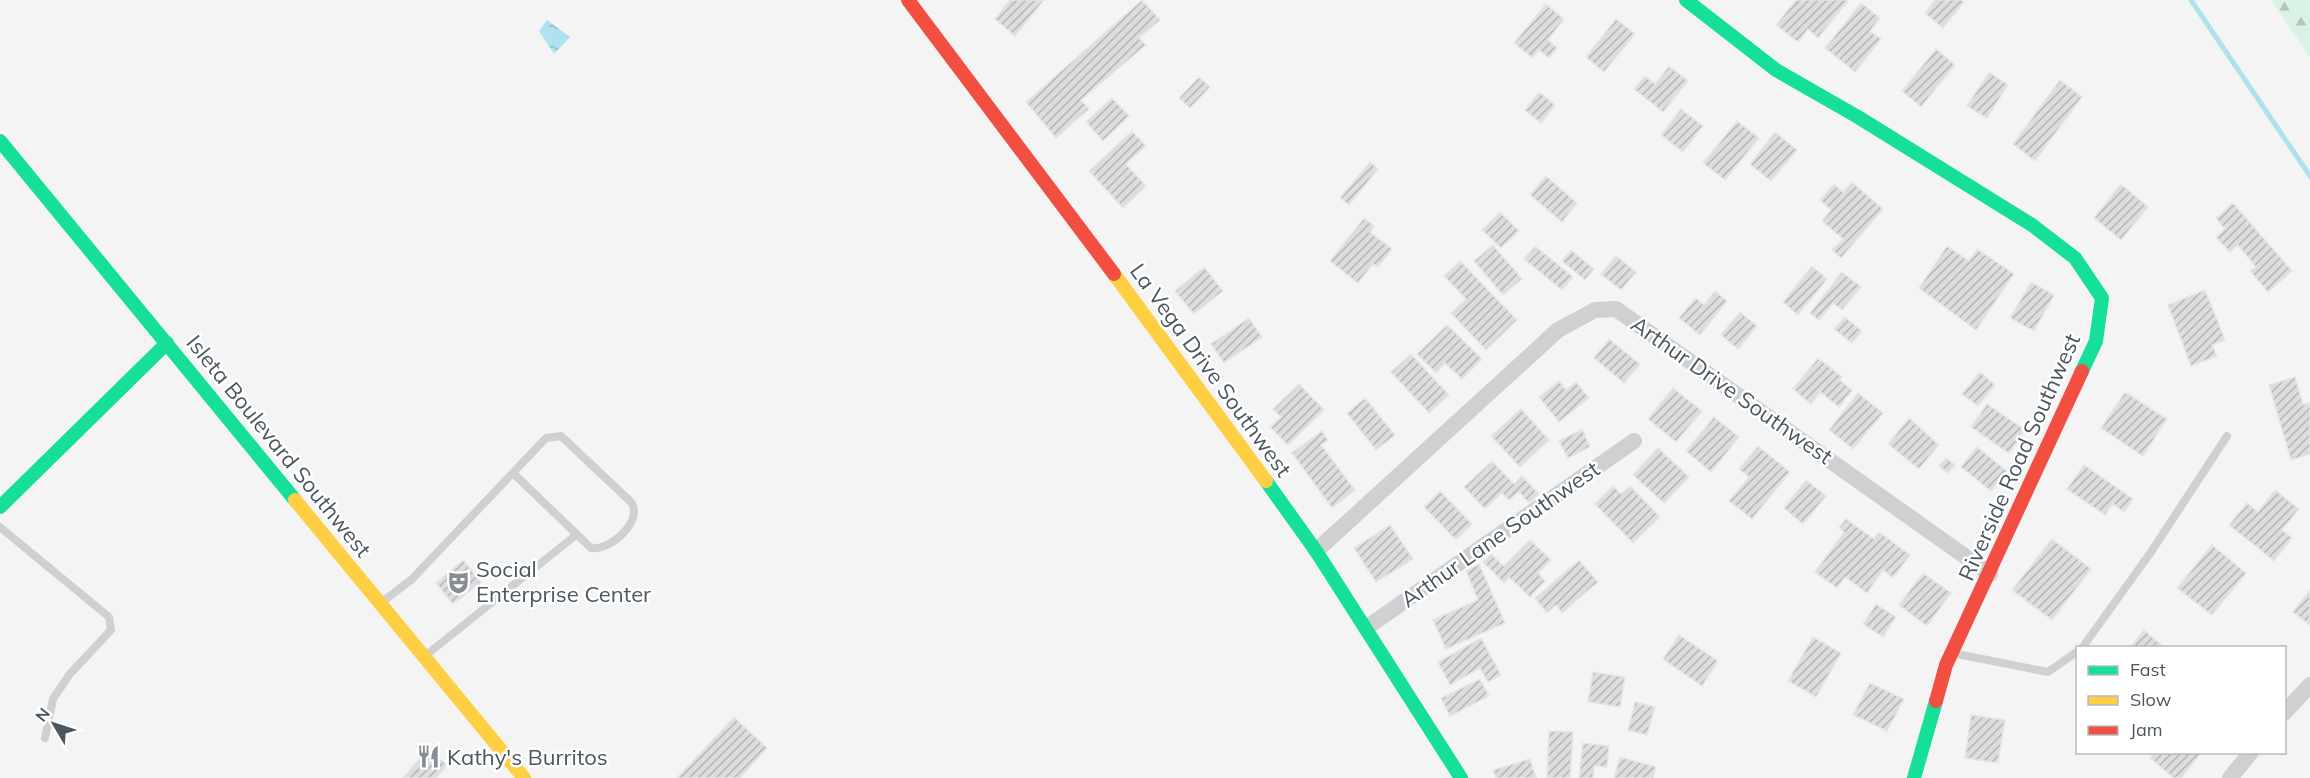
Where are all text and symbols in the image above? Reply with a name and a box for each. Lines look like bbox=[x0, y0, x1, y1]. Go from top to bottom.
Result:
street label: La Vega Drive Southwest bbox=[1124, 258, 1298, 482]
street label: Arthur Drive Southwest bbox=[1626, 310, 1838, 470]
street label: Isleta Boulevard Southwest bbox=[181, 329, 378, 563]
street label: Riverside Road Southwest bbox=[1952, 329, 2086, 585]
street label: Arthur Lane Southwest bbox=[1395, 455, 1605, 613]
place label: Social Enterprise Center bbox=[476, 555, 651, 608]
theatre icon: Social Enterprise Center bbox=[445, 569, 471, 595]
legend bbox=[2076, 646, 2286, 754]
text: Fast bbox=[2130, 658, 2166, 681]
text: Slow bbox=[2130, 688, 2172, 711]
north arrow bbox=[24, 694, 84, 754]
text: N bbox=[31, 704, 54, 726]
text: Jam bbox=[2130, 718, 2163, 741]
place label: Kathy's Burritos bbox=[447, 743, 608, 771]
restaurant icon: Kathy's Burritos bbox=[416, 744, 442, 770]

